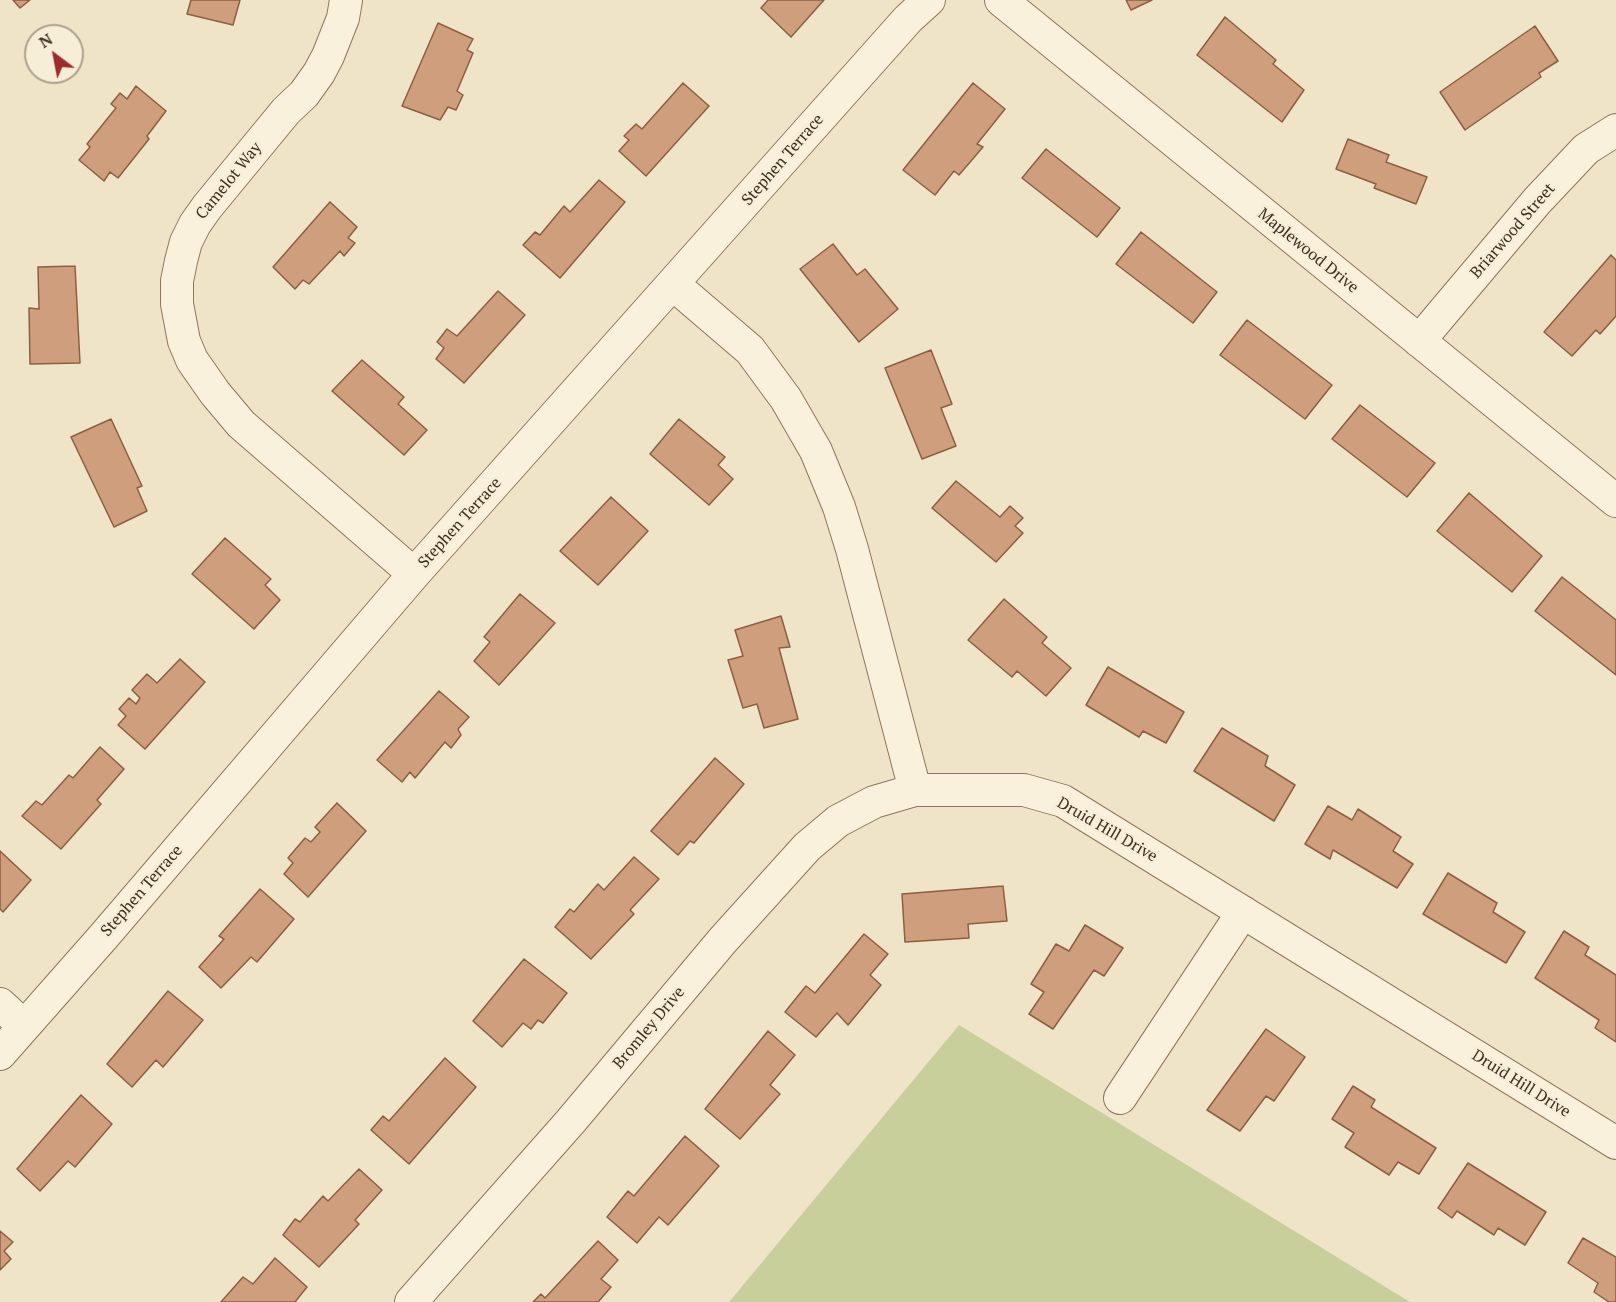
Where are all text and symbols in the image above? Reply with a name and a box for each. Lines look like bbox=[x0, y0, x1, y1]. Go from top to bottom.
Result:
north arrow bbox=[24, 24, 84, 84]
text: N bbox=[35, 28, 56, 53]
street label: Stephen Terrace bbox=[738, 110, 828, 210]
street label: Camelot Way bbox=[192, 139, 266, 223]
street label: Briarwood Street bbox=[1466, 179, 1560, 283]
street label: Maplewood Drive bbox=[1254, 205, 1362, 297]
street label: Stephen Terrace bbox=[414, 474, 506, 572]
street label: Druid Hill Drive bbox=[1054, 794, 1160, 866]
street label: Stephen Terrace bbox=[97, 841, 187, 941]
street label: Bromley Drive bbox=[609, 983, 689, 1073]
street label: Druid Hill Drive bbox=[1468, 1046, 1574, 1122]

